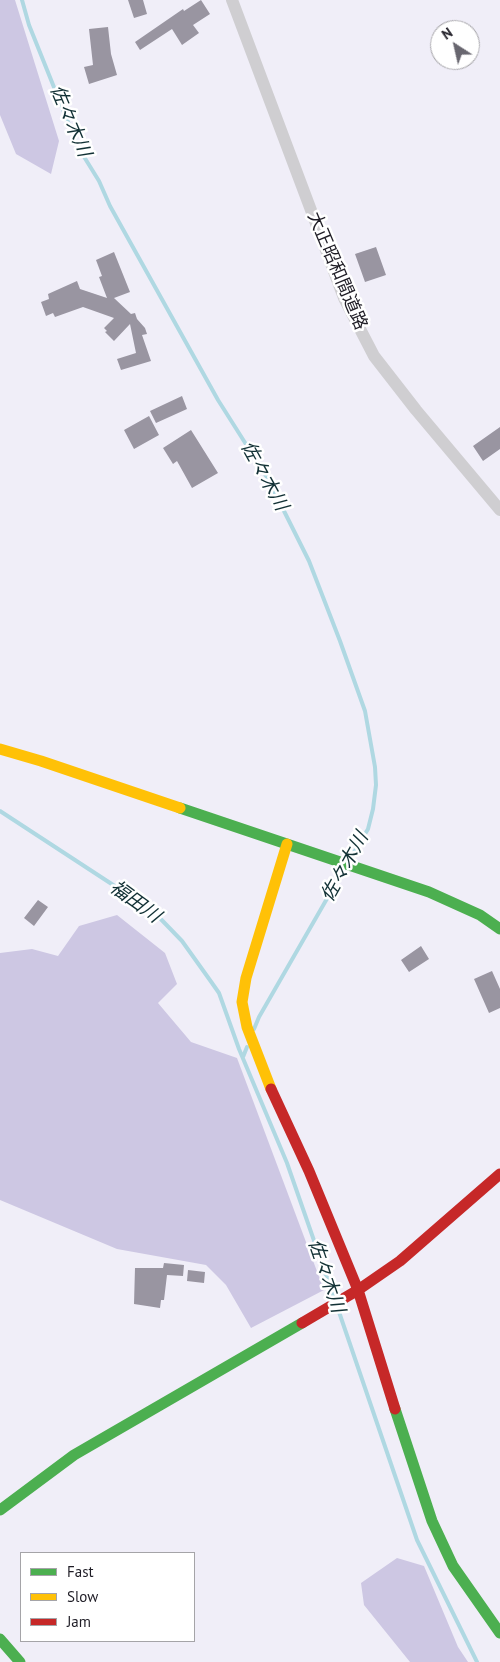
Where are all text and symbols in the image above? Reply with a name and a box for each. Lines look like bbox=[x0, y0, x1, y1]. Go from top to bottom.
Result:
north arrow bbox=[430, 20, 480, 70]
text: N bbox=[438, 24, 456, 44]
water label: 佐々木川 bbox=[45, 82, 95, 160]
street label: 大正昭和間道路 bbox=[302, 209, 372, 333]
water label: 佐々木川 bbox=[236, 437, 292, 515]
water label: 佐々木川 bbox=[317, 828, 373, 906]
water label: 福田川 bbox=[105, 876, 165, 928]
water label: 佐々木川 bbox=[303, 1236, 349, 1316]
legend bbox=[20, 1552, 195, 1642]
text: Fast bbox=[67, 1562, 94, 1581]
text: Slow bbox=[67, 1587, 98, 1606]
text: Jam bbox=[67, 1612, 91, 1631]

